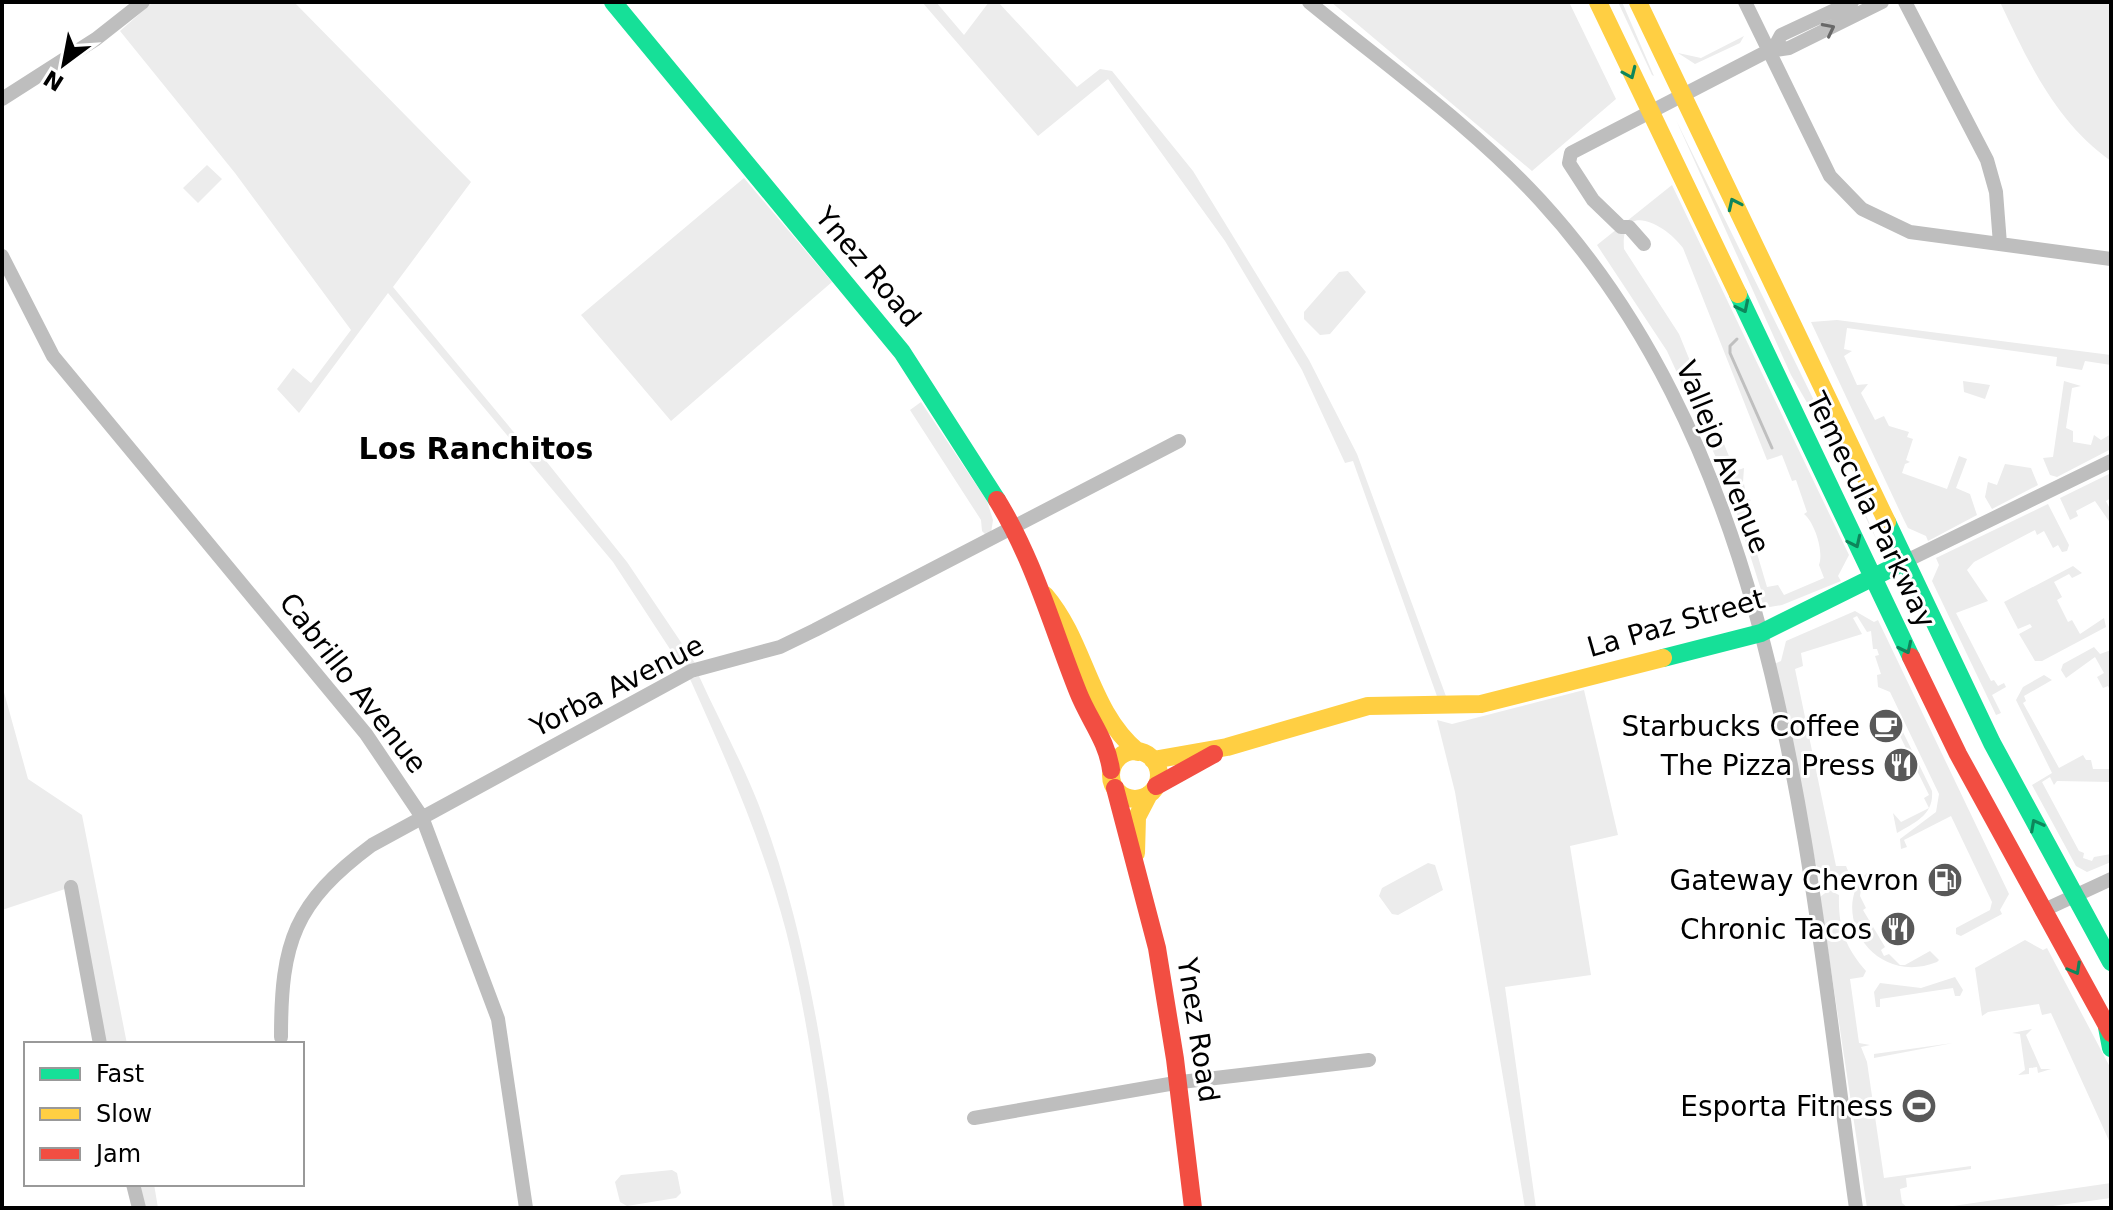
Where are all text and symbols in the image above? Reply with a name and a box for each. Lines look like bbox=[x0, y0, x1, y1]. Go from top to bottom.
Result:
one-way arrow bbox=[1820, 23, 1835, 38]
north arrow bbox=[24, 24, 104, 104]
text: N bbox=[39, 65, 68, 96]
one-way arrow bbox=[1621, 65, 1637, 79]
one-way arrow bbox=[1728, 198, 1744, 212]
street label: Ynez Road bbox=[808, 200, 928, 334]
one-way arrow bbox=[1733, 299, 1749, 314]
street label: Vallejo Avenue bbox=[1669, 356, 1777, 558]
street label: Temecula Parkway bbox=[1799, 386, 1942, 633]
district label: Los Ranchitos bbox=[359, 431, 593, 466]
one-way arrow bbox=[1845, 534, 1861, 548]
street label: La Paz Street bbox=[1583, 582, 1769, 664]
street label: Cabrillo Avenue bbox=[272, 586, 434, 780]
street label: Yorba Avenue bbox=[524, 628, 709, 744]
one-way arrow bbox=[1896, 640, 1912, 655]
cafe icon: Starbucks Coffee bbox=[1867, 707, 1905, 745]
place label: Starbucks Coffee bbox=[1622, 710, 1860, 743]
restaurant icon: The Pizza Press bbox=[1882, 746, 1920, 784]
place label: The Pizza Press bbox=[1660, 749, 1875, 782]
one-way arrow bbox=[2030, 818, 2045, 833]
fuel station icon: Gateway Chevron bbox=[1926, 861, 1964, 899]
place label: Gateway Chevron bbox=[1670, 864, 1919, 897]
restaurant icon: Chronic Tacos bbox=[1879, 910, 1917, 948]
place label: Chronic Tacos bbox=[1680, 913, 1872, 946]
street label: Ynez Road bbox=[1170, 954, 1226, 1105]
one-way arrow bbox=[2065, 960, 2081, 974]
legend bbox=[24, 1042, 304, 1186]
text: Fast bbox=[96, 1060, 144, 1088]
sports icon: Esporta Fitness bbox=[1900, 1087, 1938, 1125]
place label: Esporta Fitness bbox=[1680, 1090, 1893, 1123]
text: Slow bbox=[96, 1100, 152, 1128]
text: Jam bbox=[94, 1140, 141, 1168]

